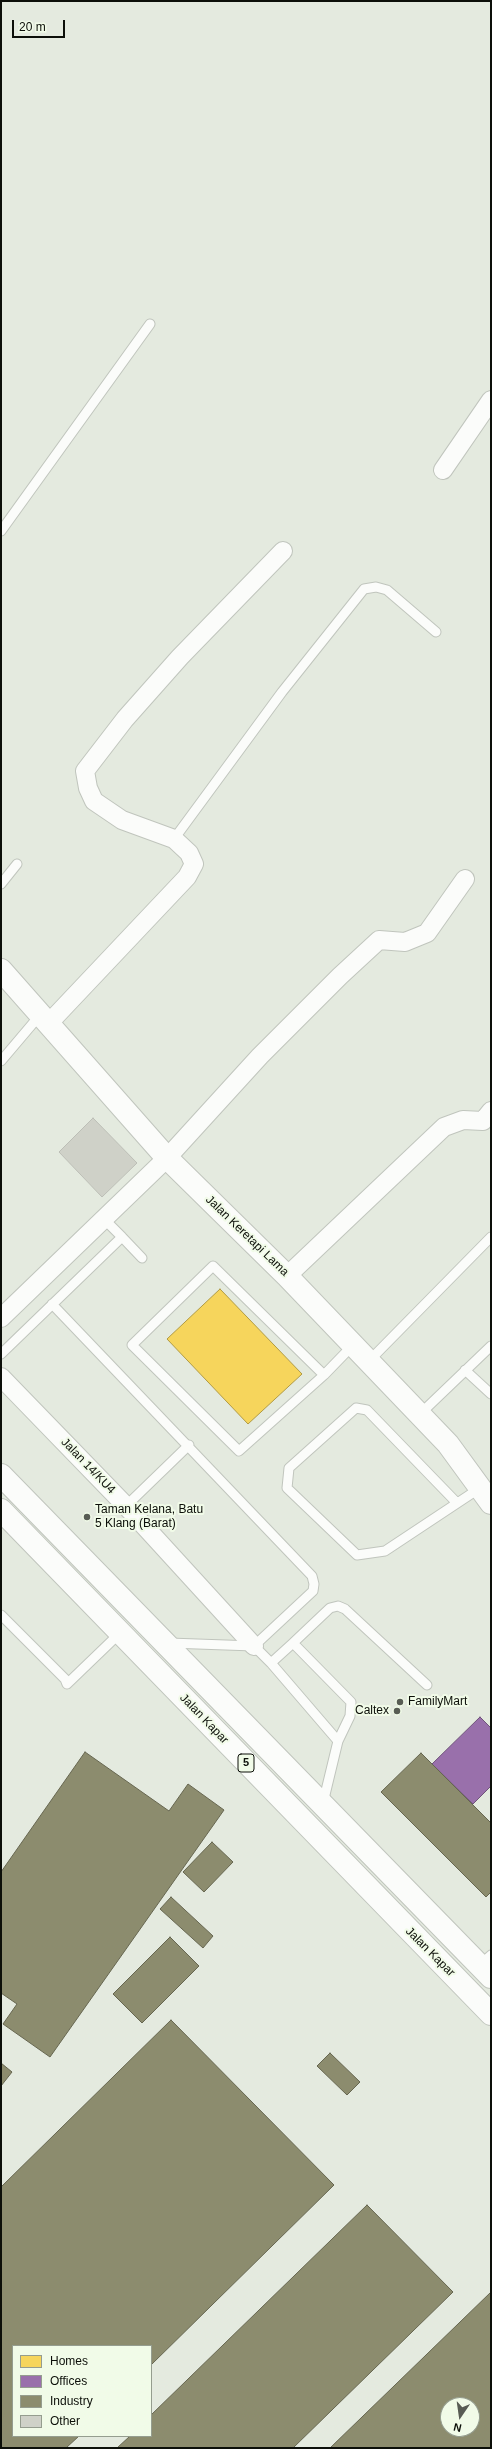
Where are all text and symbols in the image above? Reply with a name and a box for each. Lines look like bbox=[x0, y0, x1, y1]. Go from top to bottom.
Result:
scale bar bbox=[14, 12, 67, 38]
text: 20 m bbox=[19, 20, 46, 34]
street label: Jalan Keretapi Lama bbox=[202, 1193, 292, 1279]
street label: Jalan 14/KU4 bbox=[58, 1435, 118, 1497]
place label: Taman Kelana, Batu 5 Klang (Barat) bbox=[95, 1503, 203, 1531]
marker: Taman Kelana, Batu 5 Klang (Barat) bbox=[82, 1512, 92, 1522]
street label: Jalan Kapar bbox=[177, 1691, 231, 1747]
place label: FamilyMart bbox=[408, 1695, 467, 1709]
marker: FamilyMart bbox=[395, 1697, 405, 1707]
place label: Caltex bbox=[355, 1704, 389, 1718]
marker: Caltex bbox=[392, 1706, 402, 1716]
road number: 5 bbox=[238, 1754, 254, 1772]
street label: Jalan Kapar bbox=[402, 1924, 458, 1980]
legend bbox=[12, 2345, 152, 2437]
text: Homes bbox=[50, 2354, 88, 2368]
text: Offices bbox=[50, 2374, 87, 2388]
text: Industry bbox=[50, 2394, 93, 2408]
north arrow bbox=[440, 2397, 480, 2437]
text: Other bbox=[50, 2414, 80, 2428]
text: N bbox=[452, 2421, 463, 2434]

